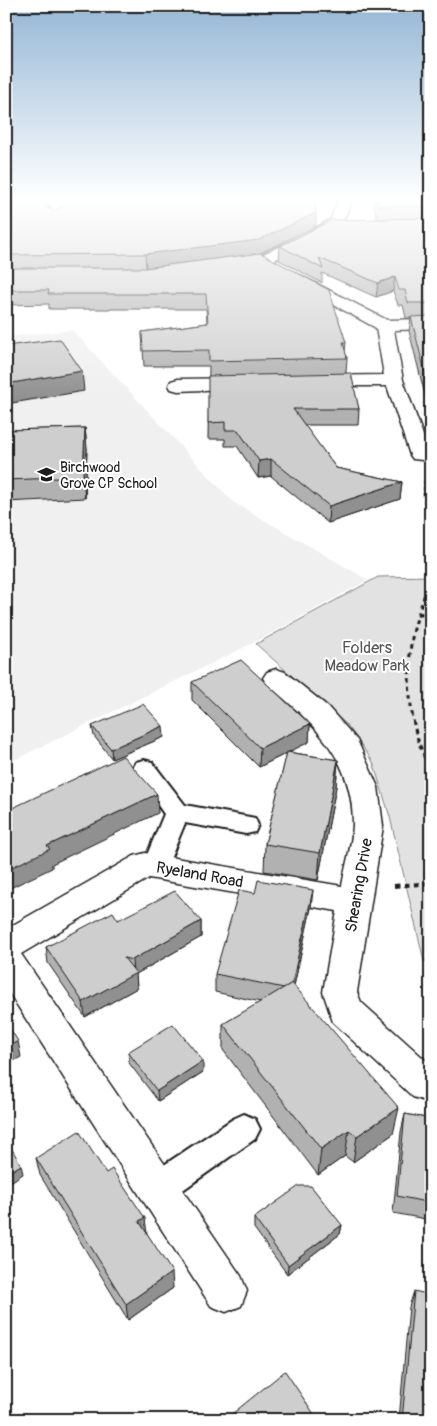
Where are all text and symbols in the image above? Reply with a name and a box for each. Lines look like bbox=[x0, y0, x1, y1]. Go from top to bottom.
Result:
place label: Birchwood Grove CP School bbox=[60, 459, 157, 492]
school or university icon: Birchwood Grove CP School bbox=[36, 465, 56, 485]
park label: Folders Meadow Park bbox=[324, 638, 410, 676]
street label: Shearing Drive bbox=[341, 836, 377, 934]
street label: Ryeland Road bbox=[155, 857, 245, 892]

